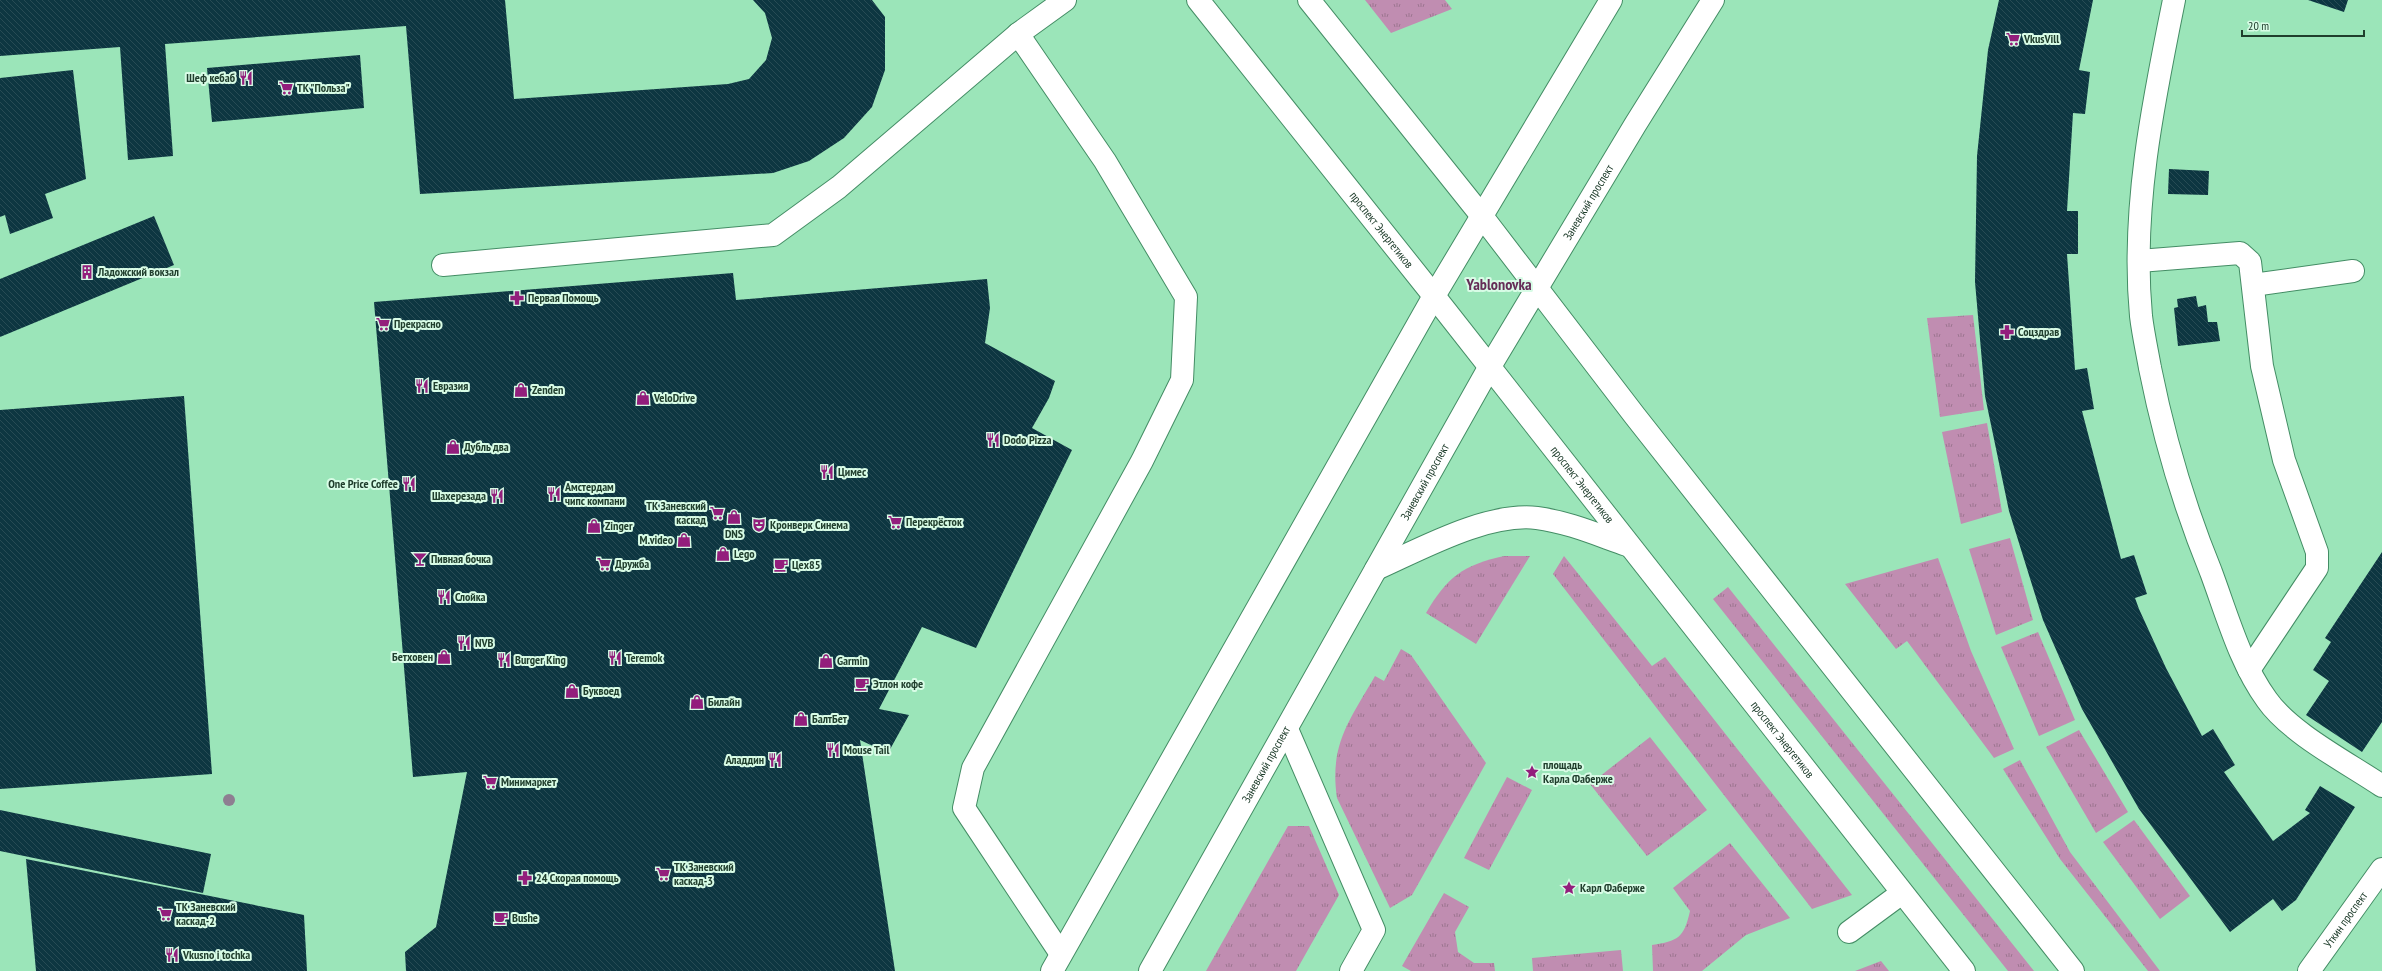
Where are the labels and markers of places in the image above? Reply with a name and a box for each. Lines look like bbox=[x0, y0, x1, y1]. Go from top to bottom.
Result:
supermarket icon: VkusVill bbox=[2005, 31, 2021, 47]
place label: VkusVill bbox=[2023, 31, 2059, 46]
place label: Шеф кебаб bbox=[186, 70, 236, 85]
restaurant icon: Шеф кебаб bbox=[238, 70, 254, 86]
supermarket icon: ТК "Польза" bbox=[278, 80, 294, 96]
place label: ТК "Польза" bbox=[297, 80, 350, 95]
building icon: Ладожский вокзал bbox=[79, 264, 95, 280]
place label: Ладожский вокзал bbox=[97, 264, 179, 279]
pharmacy icon: Первая Помощь bbox=[509, 290, 525, 306]
place label: Первая Помощь bbox=[528, 290, 599, 305]
supermarket icon: Прекрасно bbox=[375, 316, 391, 332]
place label: Прекрасно bbox=[394, 316, 442, 331]
pharmacy icon: Соцздрав bbox=[1999, 324, 2015, 340]
place label: Соцздрав bbox=[2018, 324, 2059, 339]
restaurant icon: Евразия bbox=[414, 378, 430, 394]
place label: Евразия bbox=[433, 378, 468, 393]
shop icon: Zenden bbox=[513, 382, 529, 398]
place label: Zenden bbox=[532, 382, 563, 397]
shop icon: VeloDrive bbox=[635, 390, 651, 406]
place label: VeloDrive bbox=[653, 390, 695, 405]
restaurant icon: Dodo Pizza bbox=[985, 432, 1001, 448]
place label: Dodo Pizza bbox=[1004, 432, 1051, 447]
shop icon: Дубль два bbox=[445, 439, 461, 455]
place label: Дубль два bbox=[464, 439, 509, 454]
restaurant icon: Цимес bbox=[819, 464, 835, 480]
place label: Цимес bbox=[838, 464, 867, 479]
place label: One Price Coffee bbox=[328, 476, 398, 491]
restaurant icon: One Price Coffee bbox=[401, 476, 417, 492]
place label: Амстердам чипс компани bbox=[564, 479, 625, 508]
restaurant icon: Амстердам чипс компани bbox=[546, 486, 562, 502]
place label: Шахерезада bbox=[432, 488, 486, 503]
restaurant icon: Шахерезада bbox=[489, 488, 505, 504]
place label: ТК Заневский каскад bbox=[646, 498, 706, 527]
supermarket icon: ТК Заневский каскад bbox=[709, 505, 725, 521]
shop icon: DNS bbox=[726, 509, 742, 525]
supermarket icon: Перекрёсток bbox=[887, 514, 903, 530]
place label: Перекрёсток bbox=[906, 514, 962, 529]
theatre icon: Кронверк Синема bbox=[751, 517, 767, 533]
place label: Кронверк Синема bbox=[770, 517, 848, 532]
shop icon: Zinger bbox=[586, 518, 602, 534]
place label: Zinger bbox=[605, 518, 633, 533]
place label: DNS bbox=[725, 526, 743, 541]
place label: M.video bbox=[639, 532, 674, 547]
shop icon: M.video bbox=[676, 532, 692, 548]
shop icon: Lego bbox=[715, 546, 731, 562]
place label: Lego bbox=[734, 546, 755, 561]
bar icon: Пивная бочка bbox=[412, 551, 428, 567]
place label: Пивная бочка bbox=[431, 551, 491, 566]
supermarket icon: Дружба bbox=[596, 556, 612, 572]
place label: Дружба bbox=[615, 556, 649, 571]
cafe icon: Цех85 bbox=[773, 557, 789, 573]
place label: Цех85 bbox=[792, 557, 820, 572]
restaurant icon: Слойка bbox=[436, 589, 452, 605]
place label: Слойка bbox=[455, 589, 486, 604]
restaurant icon: NVB bbox=[456, 635, 472, 651]
place label: NVB bbox=[475, 635, 494, 650]
place label: Бетховен bbox=[392, 649, 433, 664]
shop icon: Бетховен bbox=[436, 649, 452, 665]
restaurant icon: Teremok bbox=[607, 650, 623, 666]
place label: Teremok bbox=[626, 650, 663, 665]
restaurant icon: Burger King bbox=[496, 652, 512, 668]
place label: Burger King bbox=[515, 652, 566, 667]
shop icon: Garmin bbox=[818, 653, 834, 669]
place label: Garmin bbox=[837, 653, 868, 668]
cafe icon: Этлон кофе bbox=[854, 676, 870, 692]
place label: Этлон кофе bbox=[873, 676, 923, 691]
shop icon: Буквоед bbox=[564, 683, 580, 699]
place label: Буквоед bbox=[583, 683, 620, 698]
shop icon: Билайн bbox=[689, 694, 705, 710]
place label: Билайн bbox=[708, 694, 740, 709]
shop icon: БалтБет bbox=[793, 711, 809, 727]
place label: БалтБет bbox=[812, 711, 848, 726]
restaurant icon: Mouse Tail bbox=[825, 742, 841, 758]
place label: Mouse Tail bbox=[844, 742, 889, 757]
place label: Аладдин bbox=[725, 752, 764, 767]
restaurant icon: Аладдин bbox=[767, 752, 783, 768]
place label: площадь Карла Фаберже bbox=[1543, 757, 1613, 786]
place icon: площадь Карла Фаберже bbox=[1524, 764, 1540, 780]
supermarket icon: Минимаркет bbox=[482, 774, 498, 790]
place label: Минимаркет bbox=[501, 774, 557, 789]
place label: ТК Заневский каскад-3 bbox=[674, 859, 734, 888]
supermarket icon: ТК Заневский каскад-3 bbox=[655, 866, 671, 882]
pharmacy icon: 24 Скорая помощь bbox=[517, 870, 533, 886]
place label: 24 Скорая помощь bbox=[536, 870, 619, 885]
place icon: Карл Фаберже bbox=[1561, 880, 1577, 896]
place label: Карл Фаберже bbox=[1580, 880, 1645, 895]
place label: ТК Заневский каскад-2 bbox=[176, 899, 236, 928]
supermarket icon: ТК Заневский каскад-2 bbox=[157, 906, 173, 922]
cafe icon: Bushe bbox=[493, 910, 509, 926]
place label: Bushe bbox=[512, 910, 538, 925]
restaurant icon: Vkusno i tochka bbox=[164, 947, 180, 963]
place label: Vkusno i tochka bbox=[182, 947, 250, 962]

